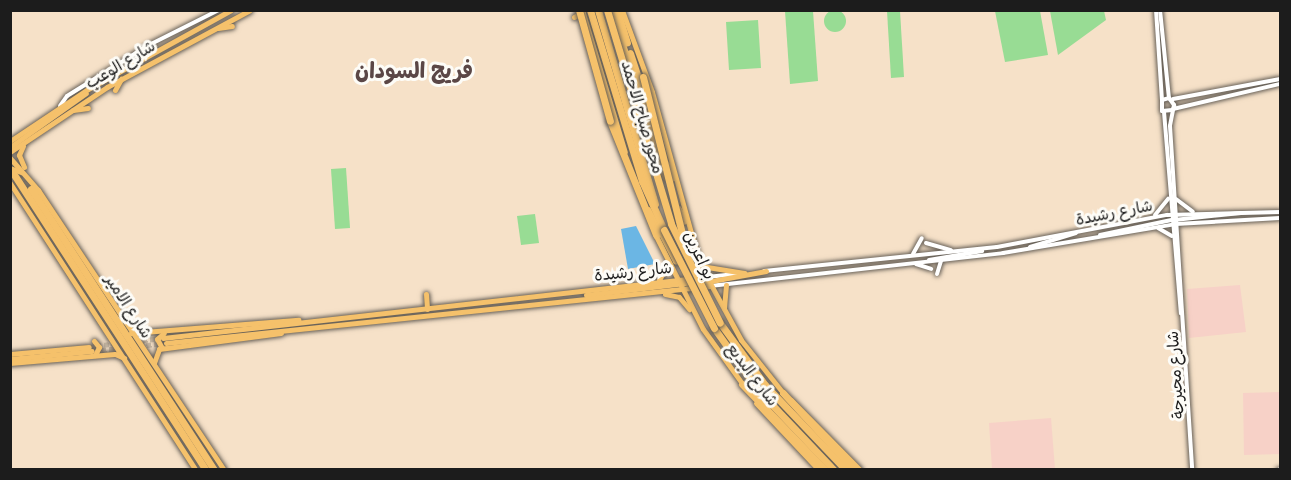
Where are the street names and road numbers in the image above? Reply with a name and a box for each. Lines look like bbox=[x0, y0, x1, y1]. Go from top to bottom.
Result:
street label: شارع الوعب bbox=[82, 36, 158, 92]
street label: محور صباح الاحمد bbox=[618, 58, 668, 176]
street label: شارع رشيدة bbox=[1074, 195, 1154, 229]
street label: بو اعرين bbox=[680, 228, 720, 282]
street label: شارع رشيدة bbox=[593, 257, 673, 285]
street label: شارع الامير bbox=[101, 270, 157, 342]
street label: شارع محيرجة bbox=[1162, 330, 1188, 420]
street label: شارع البديع bbox=[723, 339, 783, 409]

